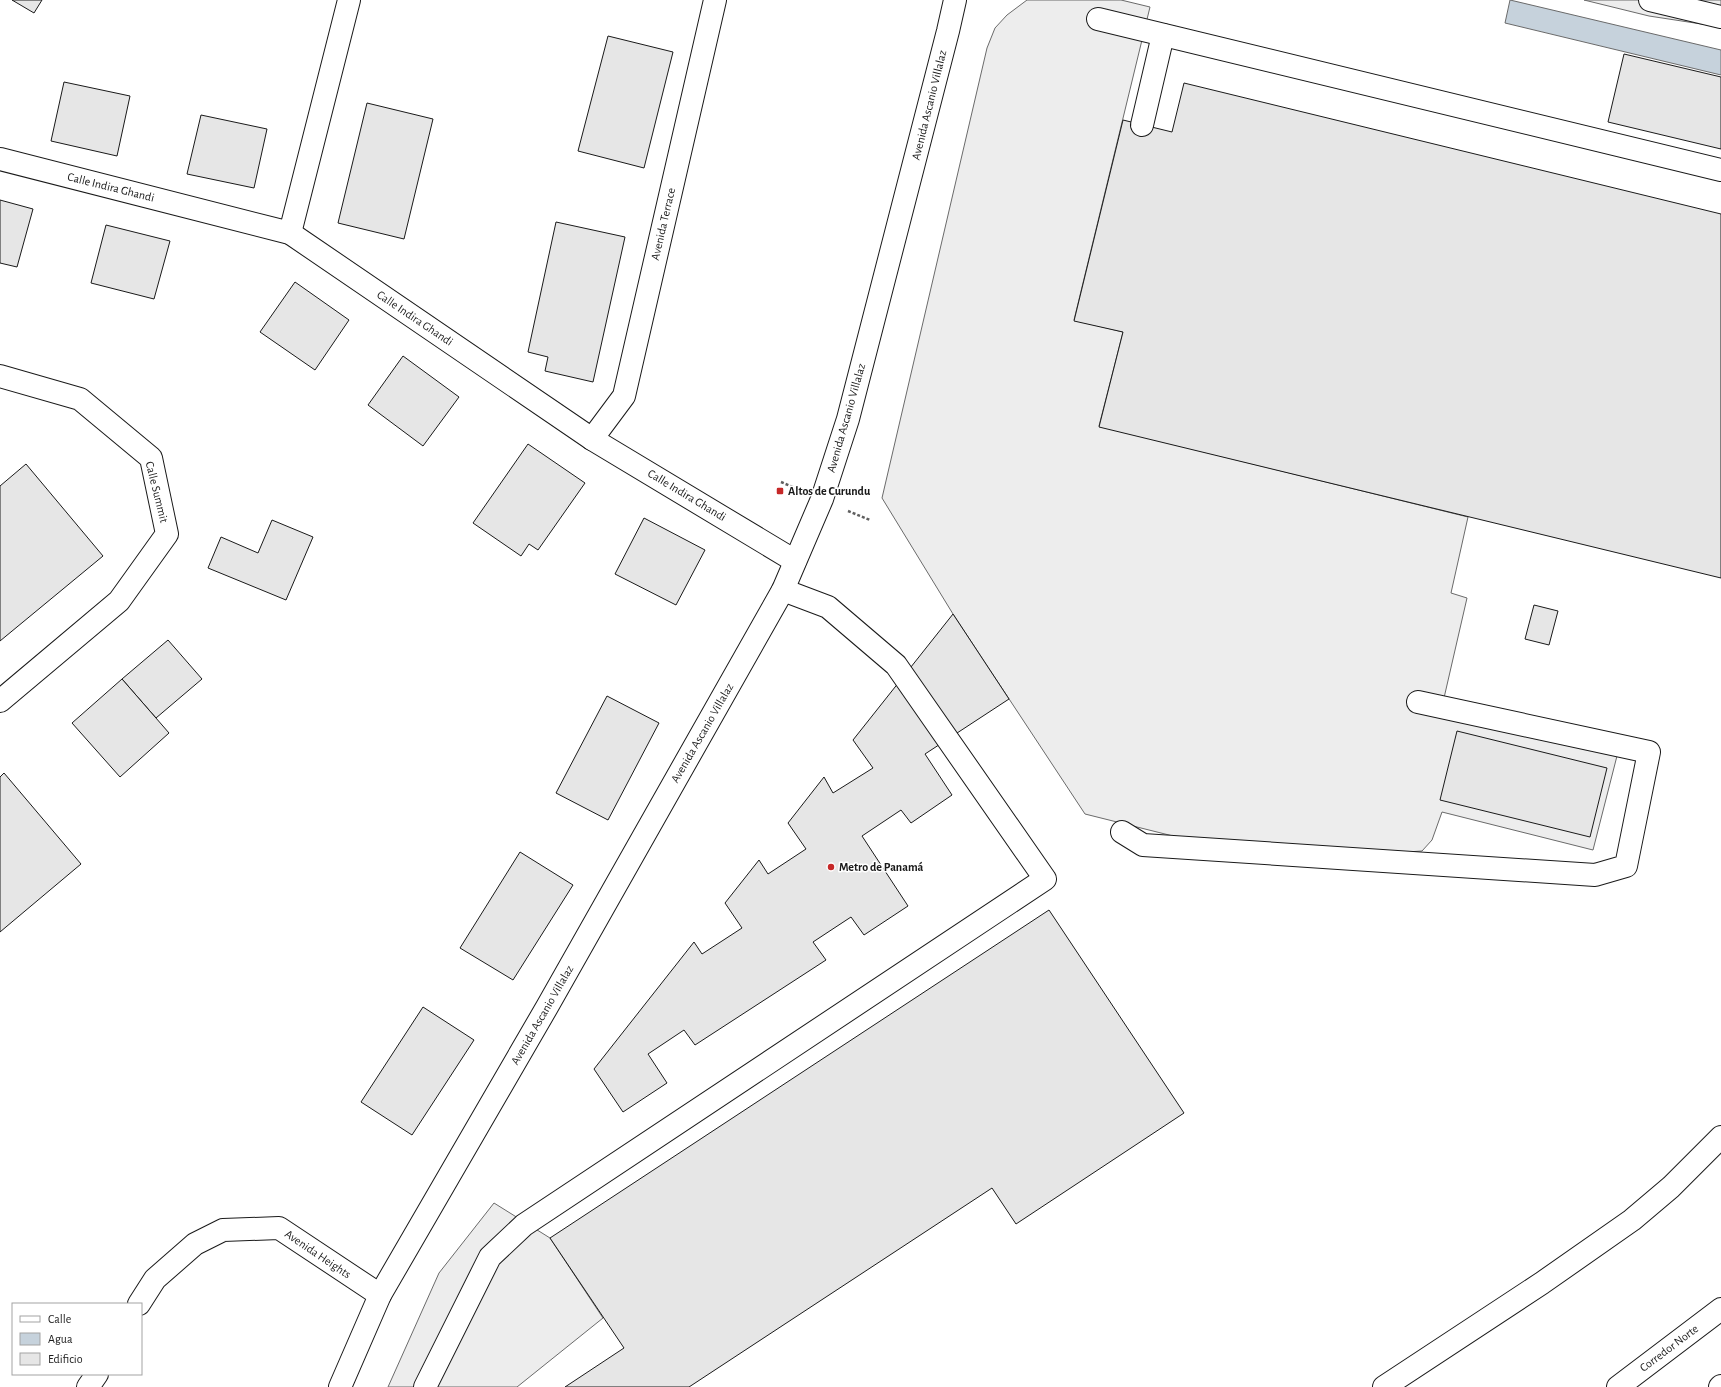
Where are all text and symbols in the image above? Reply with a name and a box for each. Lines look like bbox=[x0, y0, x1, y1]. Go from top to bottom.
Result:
street label: Avenida Ascanio Villalaz bbox=[910, 49, 948, 161]
street label: Calle Indira Ghandi bbox=[66, 170, 156, 204]
street label: Avenida Terrace bbox=[649, 187, 677, 261]
street label: Calle Indira Ghandi bbox=[375, 288, 455, 348]
street label: Avenida Ascanio Villalaz bbox=[825, 362, 867, 474]
street label: Calle Summit bbox=[144, 460, 170, 524]
street label: Calle Indira Ghandi bbox=[646, 467, 728, 523]
place label: Altos de Curundu bbox=[788, 485, 871, 497]
marker: Altos de Curundu bbox=[775, 486, 785, 496]
street label: Avenida Ascanio Villalaz bbox=[669, 681, 735, 785]
place label: Metro de Panamá bbox=[839, 861, 924, 873]
marker: Metro de Panamá bbox=[826, 862, 836, 872]
street label: Avenida Ascanio Villalaz bbox=[509, 963, 575, 1067]
street label: Avenida Heights bbox=[283, 1228, 353, 1280]
legend bbox=[12, 1303, 142, 1375]
text: Calle bbox=[48, 1313, 71, 1325]
street label: Corredor Norte bbox=[1638, 1322, 1700, 1374]
text: Agua bbox=[48, 1333, 73, 1345]
text: Edificio bbox=[48, 1353, 83, 1365]

